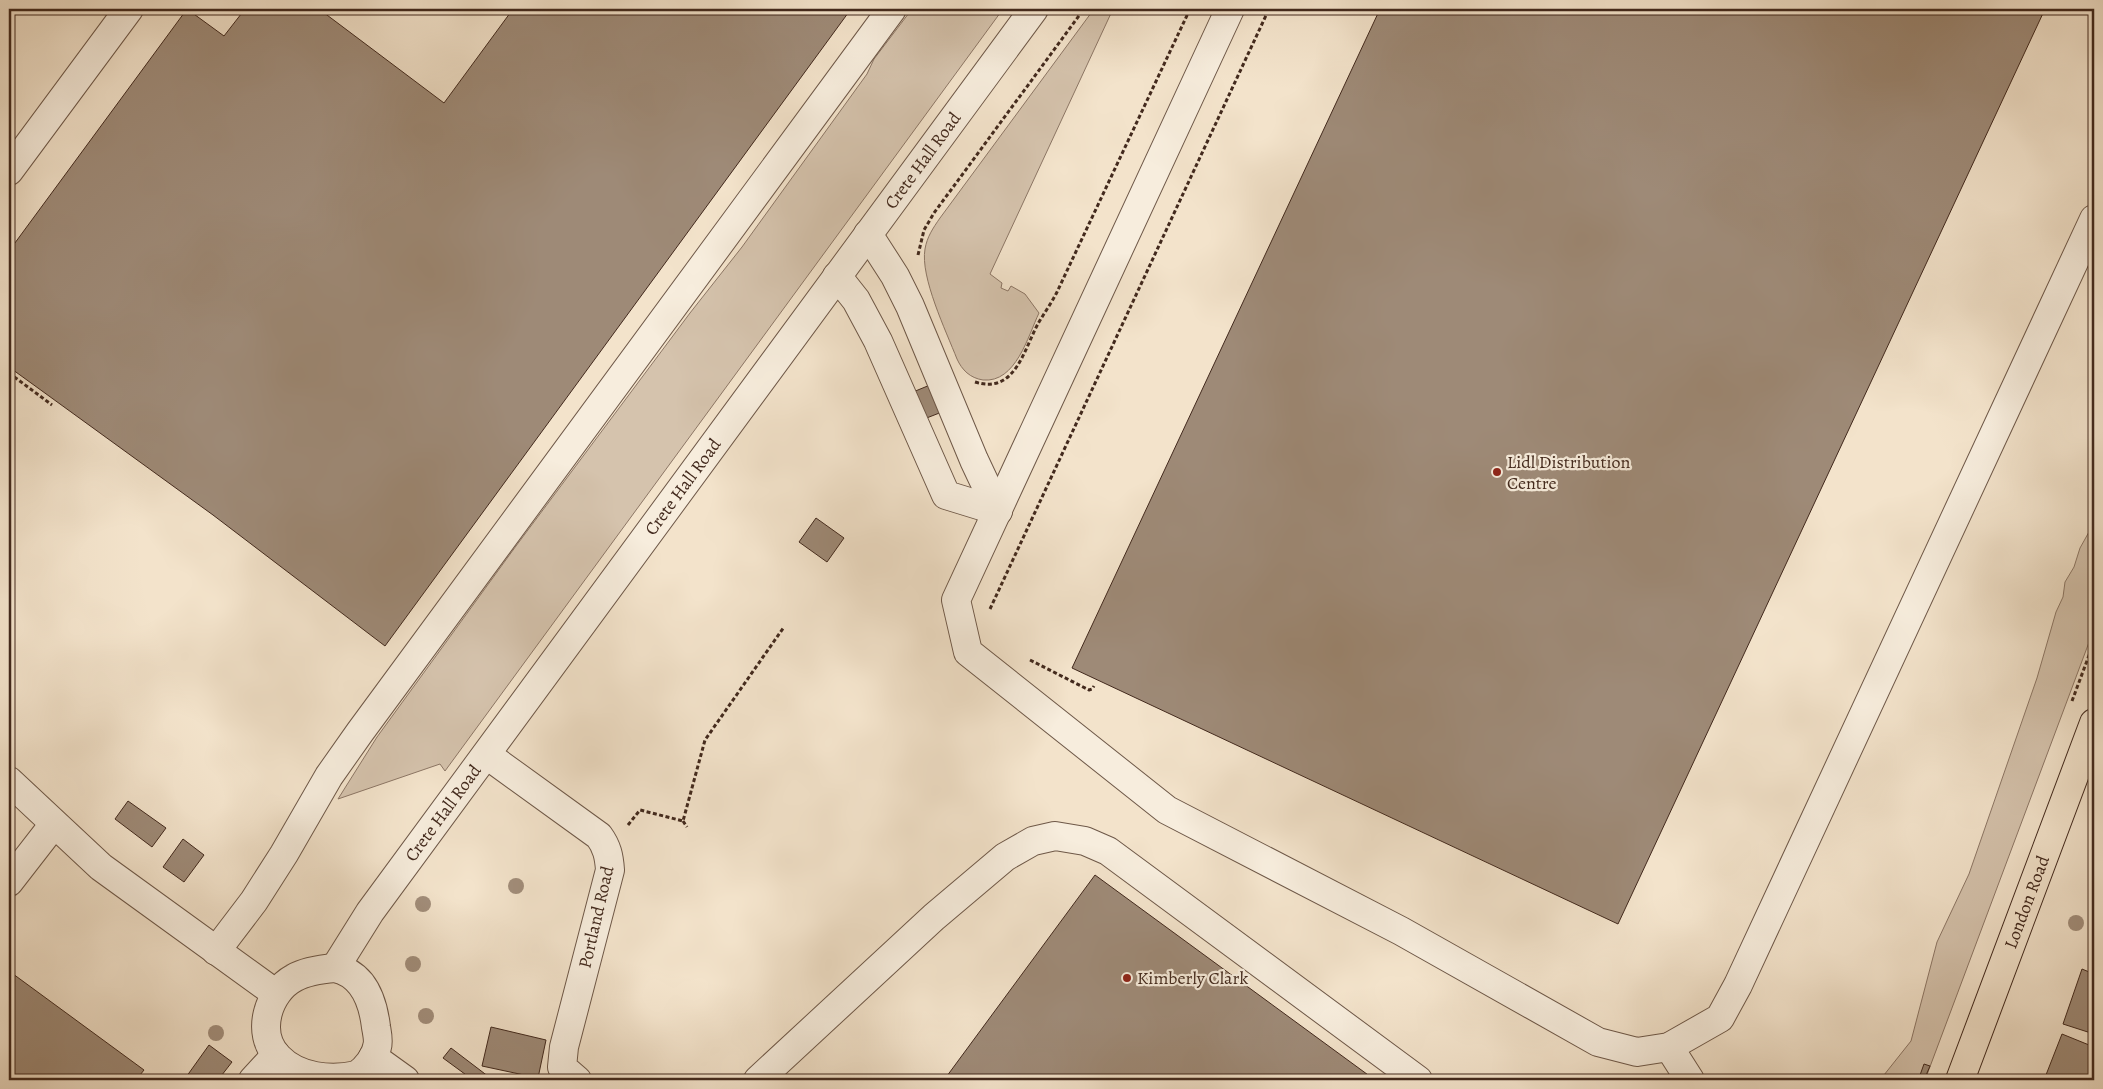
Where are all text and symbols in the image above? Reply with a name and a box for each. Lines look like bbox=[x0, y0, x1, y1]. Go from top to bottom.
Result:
street label: Crete Hall Road bbox=[879, 107, 967, 214]
street label: Crete Hall Road bbox=[639, 433, 727, 540]
place label: Lidl Distribution Centre bbox=[1507, 450, 1631, 495]
marker: Lidl Distribution Centre bbox=[1491, 466, 1503, 478]
street label: Crete Hall Road bbox=[399, 759, 487, 866]
street label: London Road bbox=[1998, 852, 2055, 952]
street label: Portland Road bbox=[573, 863, 619, 970]
place label: Kimberly Clark bbox=[1137, 966, 1248, 990]
marker: Kimberly Clark bbox=[1121, 972, 1133, 984]

